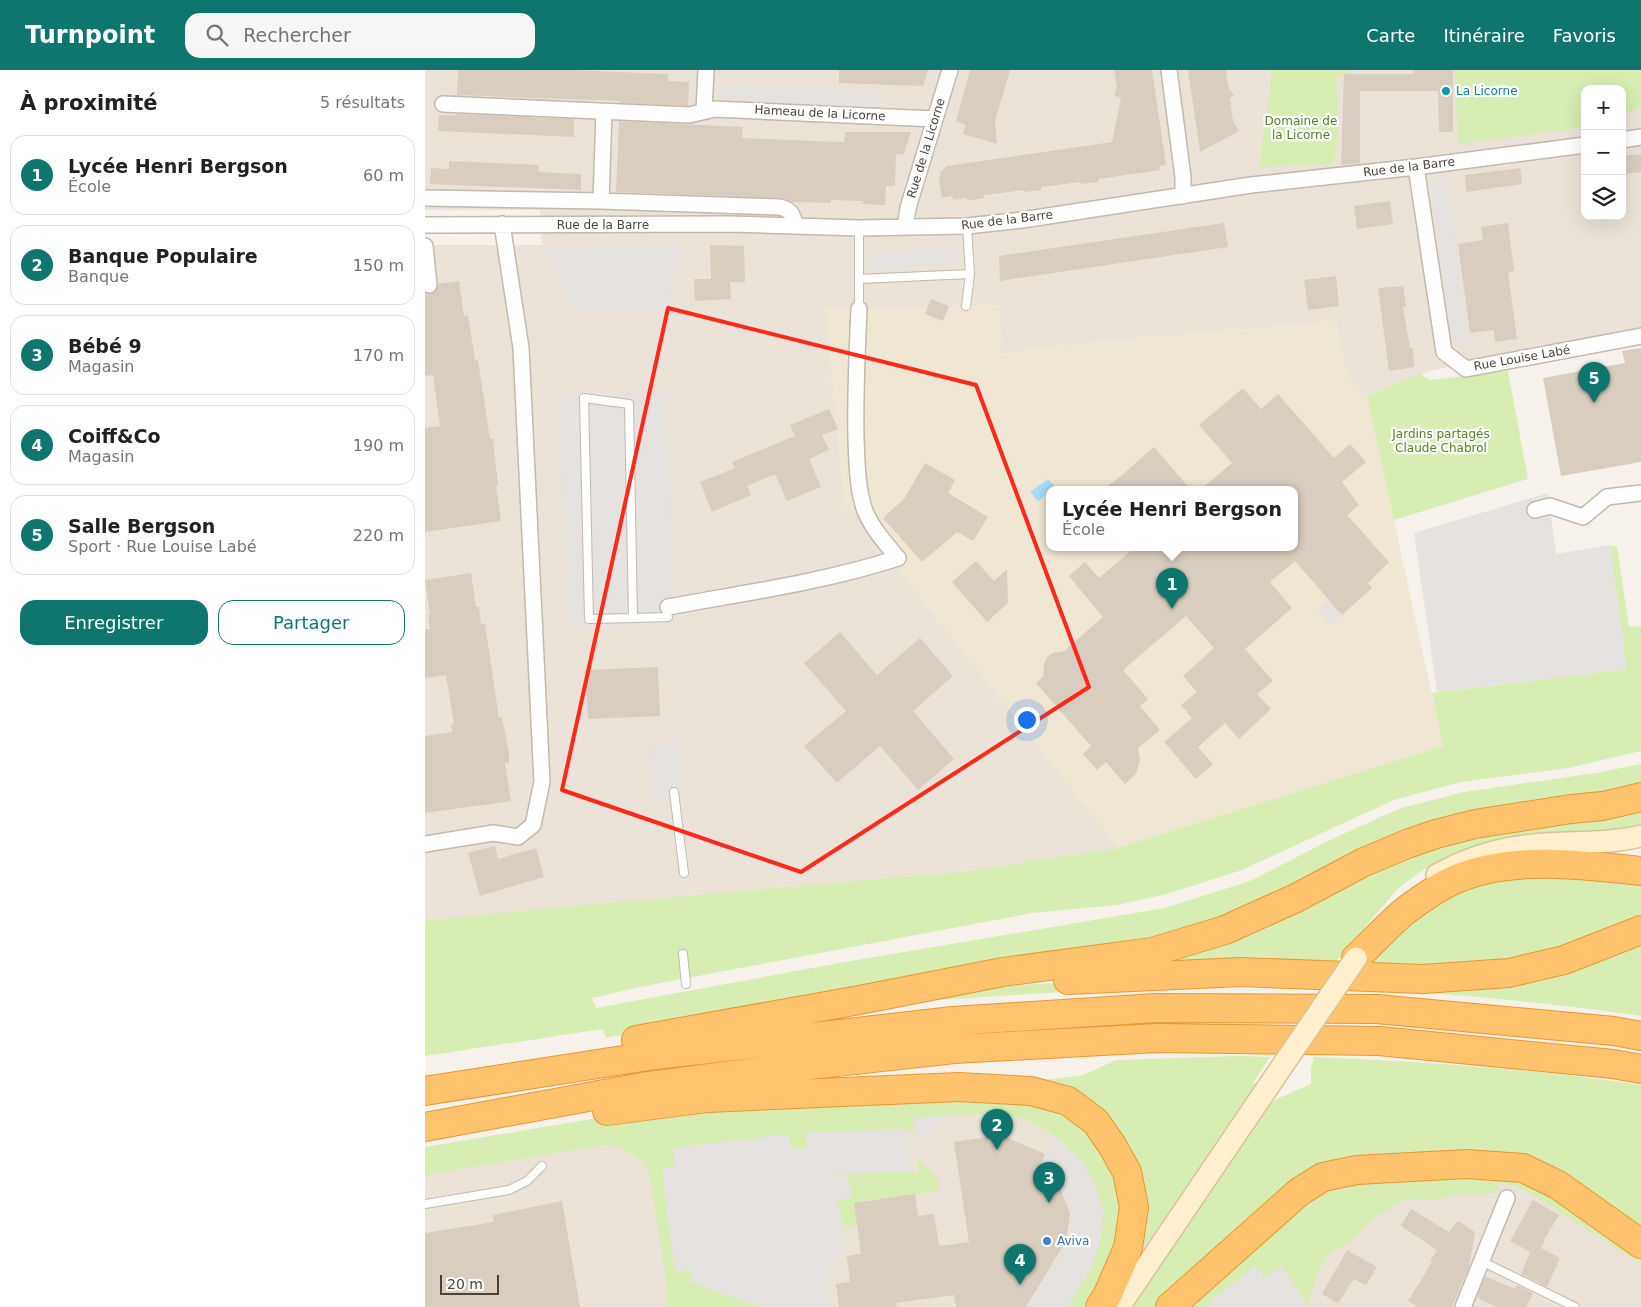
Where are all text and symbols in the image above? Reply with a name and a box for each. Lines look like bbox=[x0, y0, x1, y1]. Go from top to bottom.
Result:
search box bbox=[185, 13, 535, 58]
text: Turnpoint bbox=[25, 21, 155, 49]
icon: search bbox=[203, 21, 231, 49]
text: Rechercher bbox=[243, 24, 351, 46]
text: Carte bbox=[1366, 25, 1415, 46]
text: Itinéraire bbox=[1443, 25, 1525, 46]
text: Favoris bbox=[1553, 25, 1616, 46]
place label: La Licorne bbox=[1456, 84, 1518, 98]
marker: La Licorne bbox=[1440, 85, 1452, 97]
map controls bbox=[1581, 85, 1626, 220]
button: + bbox=[1581, 85, 1626, 130]
text: À proximité bbox=[20, 91, 157, 115]
text: 5 résultats bbox=[320, 93, 405, 112]
street label: Rue de la Licorne bbox=[904, 96, 948, 200]
street label: Hameau de la Licorne bbox=[754, 103, 886, 123]
park label: Domaine de la Licorne bbox=[1265, 114, 1337, 142]
button: − bbox=[1581, 130, 1626, 175]
street label: Rue de la Barre bbox=[1362, 154, 1456, 180]
text: Lycée Henri Bergson bbox=[68, 155, 288, 177]
text: 1 bbox=[31, 166, 43, 185]
text: 60 m bbox=[363, 166, 404, 185]
button: layers bbox=[1581, 175, 1626, 220]
text: École bbox=[68, 177, 111, 196]
street label: Rue de la Barre bbox=[960, 207, 1054, 233]
street label: Rue de la Barre bbox=[557, 218, 649, 232]
text: Banque Populaire bbox=[68, 245, 258, 267]
text: 2 bbox=[31, 256, 43, 275]
text: 150 m bbox=[353, 256, 404, 275]
text: Banque bbox=[68, 267, 129, 286]
text: Bébé 9 bbox=[68, 335, 142, 357]
street label: Rue Louise Labé bbox=[1473, 343, 1571, 373]
text: 3 bbox=[31, 346, 43, 365]
text: 170 m bbox=[353, 346, 404, 365]
text: Magasin bbox=[68, 357, 135, 376]
pin: 5 bbox=[1578, 362, 1610, 403]
text: Coiff&Co bbox=[68, 425, 160, 447]
park label: Jardins partagés Claude Chabrol bbox=[1391, 427, 1490, 455]
text: 4 bbox=[31, 436, 43, 455]
text: 190 m bbox=[353, 436, 404, 455]
text: Magasin bbox=[68, 447, 135, 466]
popup bbox=[1046, 486, 1298, 551]
text: Lycée Henri Bergson bbox=[1062, 498, 1282, 520]
text: Salle Bergson bbox=[68, 515, 215, 537]
text: École bbox=[1062, 520, 1105, 539]
text: 5 bbox=[31, 526, 43, 545]
text: 220 m bbox=[353, 526, 404, 545]
text: Sport · Rue Louise Labé bbox=[68, 537, 257, 556]
pin: 1 bbox=[1156, 568, 1188, 609]
button: Enregistrer bbox=[20, 600, 208, 645]
button: Partager bbox=[218, 600, 405, 645]
your location bbox=[1014, 707, 1040, 733]
pin: 2 bbox=[981, 1109, 1013, 1150]
pin: 3 bbox=[1033, 1162, 1065, 1203]
place label: Aviva bbox=[1057, 1234, 1089, 1248]
marker: Aviva bbox=[1041, 1235, 1053, 1247]
pin: 4 bbox=[1004, 1244, 1036, 1285]
scale bar bbox=[440, 1272, 499, 1295]
text: 20 m bbox=[447, 1276, 483, 1292]

